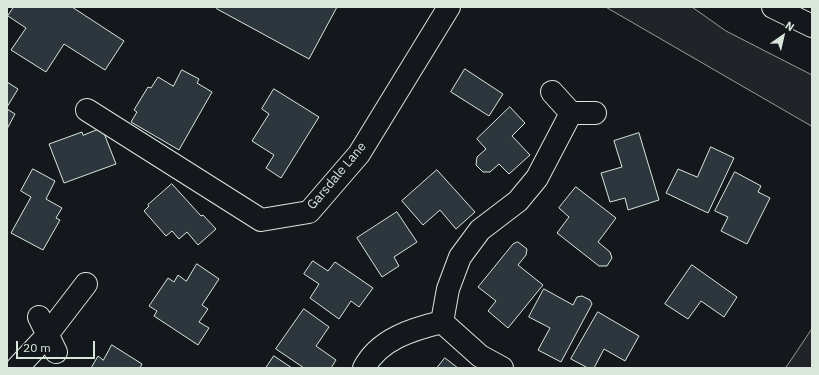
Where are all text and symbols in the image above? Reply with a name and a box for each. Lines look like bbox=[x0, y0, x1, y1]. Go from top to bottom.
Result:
north arrow bbox=[763, 16, 803, 56]
text: N bbox=[782, 18, 797, 34]
street label: Garsdale Lane bbox=[304, 139, 370, 213]
scale bar bbox=[18, 333, 97, 359]
text: 20 m bbox=[23, 340, 51, 355]

